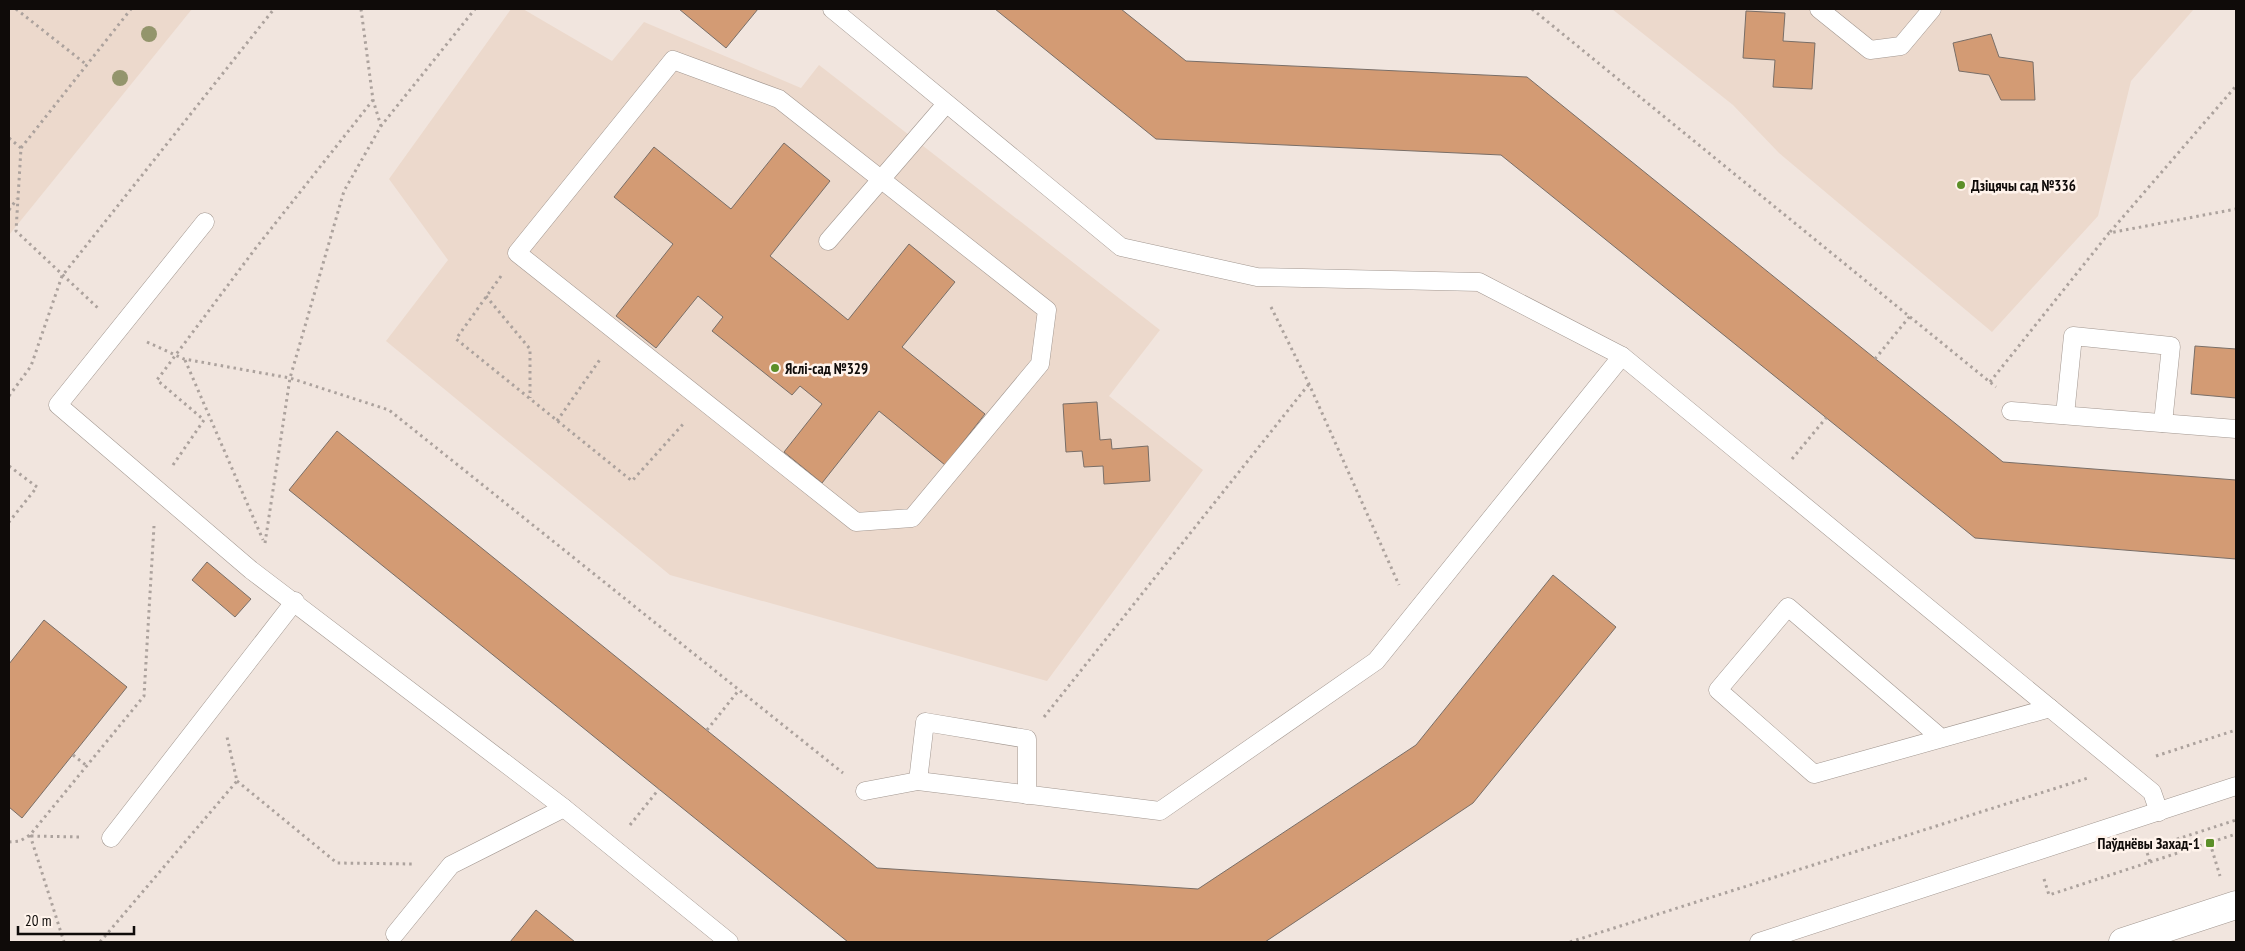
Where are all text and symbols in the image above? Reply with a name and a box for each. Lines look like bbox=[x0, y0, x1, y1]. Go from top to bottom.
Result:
place label: Дзіцячы сад №336 bbox=[1971, 176, 2076, 195]
marker: Дзіцячы сад №336 bbox=[1955, 179, 1967, 191]
place label: Яслі-сад №329 bbox=[785, 359, 868, 378]
marker: Яслі-сад №329 bbox=[769, 362, 781, 374]
place label: Паўднёвы Захад-1 bbox=[2098, 834, 2200, 853]
marker: Паўднёвы Захад-1 bbox=[2204, 837, 2216, 849]
scale bar bbox=[18, 904, 134, 936]
text: 20 m bbox=[25, 911, 51, 930]

